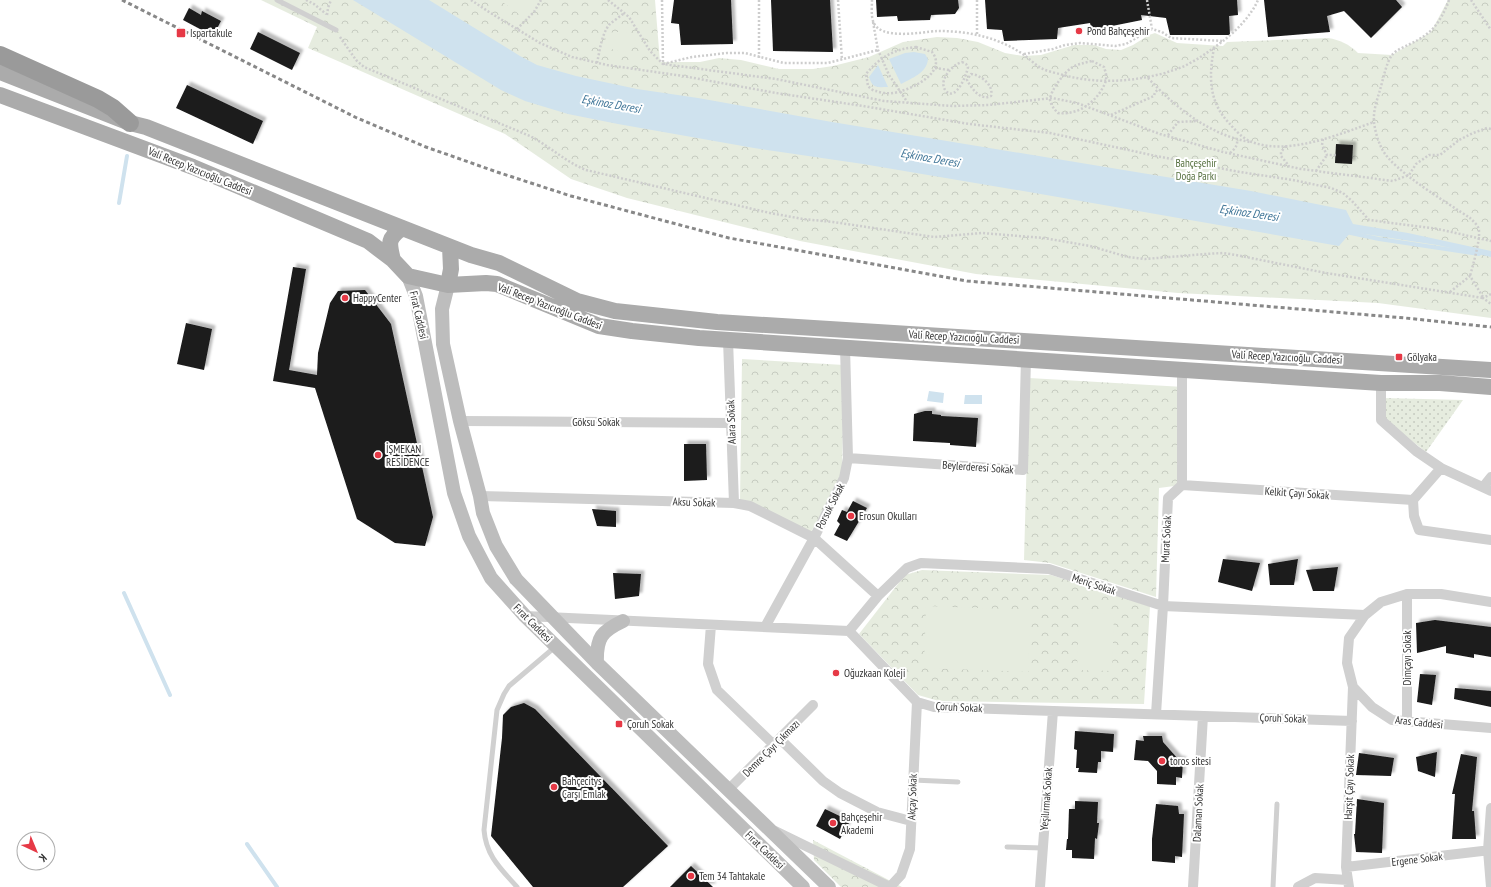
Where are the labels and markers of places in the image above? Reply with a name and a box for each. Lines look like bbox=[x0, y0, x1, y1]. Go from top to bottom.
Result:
place label: Pond Bahçeşehir bbox=[1087, 24, 1150, 38]
place label: Ispartakule bbox=[190, 26, 233, 40]
marker: Pond Bahçeşehir bbox=[1074, 26, 1084, 36]
marker: Ispartakule bbox=[175, 27, 187, 39]
place label: HappyCenter bbox=[353, 291, 402, 305]
marker: HappyCenter bbox=[340, 293, 350, 303]
place label: Gölyaka bbox=[1407, 350, 1437, 364]
marker: Gölyaka bbox=[1394, 352, 1404, 362]
place label: İŞMEKAN RESİDENCE bbox=[386, 442, 430, 469]
marker: İŞMEKAN RESİDENCE bbox=[373, 450, 383, 460]
place label: Erosun Okulları bbox=[859, 509, 917, 523]
marker: Erosun Okulları bbox=[846, 511, 856, 521]
place label: Oğuzkaan Koleji bbox=[844, 666, 905, 680]
marker: Oğuzkaan Koleji bbox=[831, 668, 841, 678]
place label: Çoruh Sokak bbox=[627, 717, 675, 731]
marker: Çoruh Sokak bbox=[614, 719, 624, 729]
place label: toros sitesi bbox=[1170, 754, 1211, 768]
marker: toros sitesi bbox=[1157, 756, 1167, 766]
place label: Bahçecitys Çarşı Emlak bbox=[562, 774, 607, 801]
marker: Bahçecitys Çarşı Emlak bbox=[549, 782, 559, 792]
place label: Bahçeşehir Akademi bbox=[841, 810, 882, 837]
marker: Bahçeşehir Akademi bbox=[828, 818, 838, 828]
place label: Tem 34 Tahtakale bbox=[699, 869, 766, 883]
marker: Tem 34 Tahtakale bbox=[686, 871, 696, 881]

